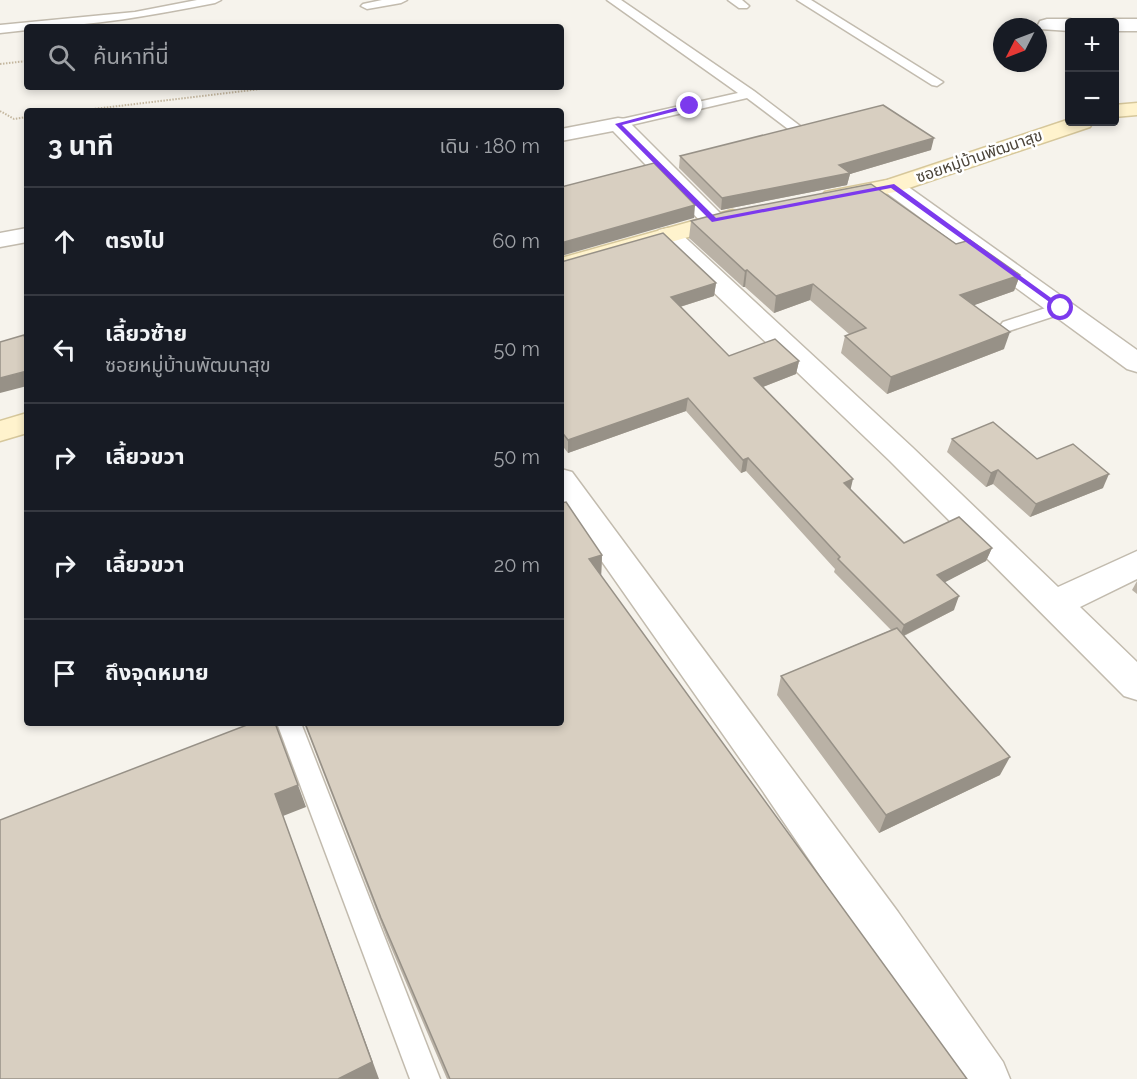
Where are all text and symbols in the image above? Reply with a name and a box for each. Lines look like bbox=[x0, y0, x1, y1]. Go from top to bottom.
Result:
north arrow bbox=[993, 18, 1047, 72]
map controls bbox=[1065, 18, 1119, 126]
button: + bbox=[1065, 18, 1119, 72]
search box bbox=[24, 24, 564, 90]
icon: search bbox=[45, 41, 78, 74]
text: ค้นหาที่นี่ bbox=[93, 43, 169, 69]
button: − bbox=[1065, 72, 1119, 126]
route end bbox=[676, 92, 702, 118]
street label: ซอยหมู่บ้านพัฒนาสุข bbox=[913, 125, 1045, 187]
text: 3 นาที bbox=[48, 131, 114, 161]
text: เดิน · 180 m bbox=[440, 134, 540, 158]
icon: ahead bbox=[48, 225, 81, 258]
text: ตรงไป bbox=[105, 227, 165, 253]
text: 60 m bbox=[492, 229, 540, 253]
route start bbox=[1047, 294, 1073, 320]
text: เลี้ยวซ้าย bbox=[105, 320, 187, 346]
icon: left bbox=[48, 333, 81, 366]
text: 50 m bbox=[493, 337, 540, 361]
text: ซอยหมู่บ้านพัฒนาสุข bbox=[105, 353, 271, 377]
icon: right bbox=[48, 441, 81, 474]
text: เลี้ยวขวา bbox=[105, 443, 185, 469]
text: 50 m bbox=[493, 445, 540, 469]
icon: right bbox=[48, 549, 81, 582]
text: เลี้ยวขวา bbox=[105, 551, 185, 577]
text: 20 m bbox=[494, 553, 540, 577]
icon: arrive bbox=[48, 657, 81, 690]
text: ถึงจุดหมาย bbox=[105, 659, 209, 685]

